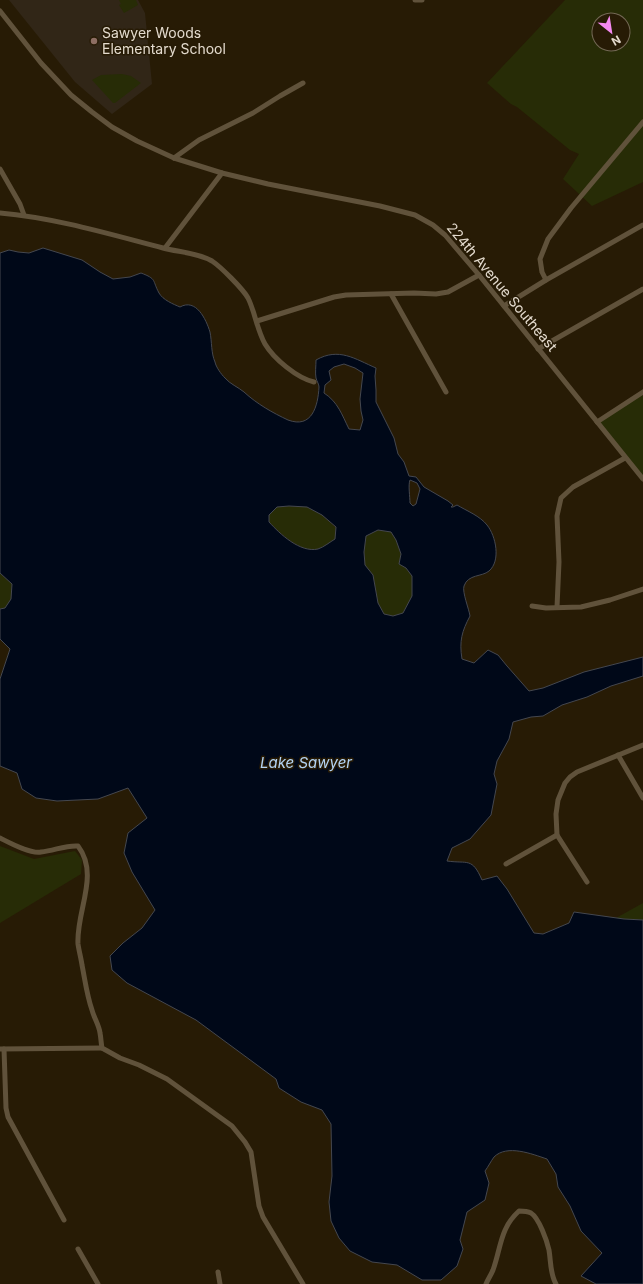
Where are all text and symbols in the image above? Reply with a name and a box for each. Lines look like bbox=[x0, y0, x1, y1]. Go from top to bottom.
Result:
north arrow bbox=[591, 12, 631, 52]
place label: Sawyer Woods Elementary School bbox=[102, 24, 226, 57]
text: N bbox=[609, 33, 623, 49]
marker: Sawyer Woods Elementary School bbox=[89, 36, 99, 46]
street label: 224th Avenue Southeast bbox=[444, 219, 561, 355]
water label: Lake Sawyer bbox=[260, 753, 352, 772]

